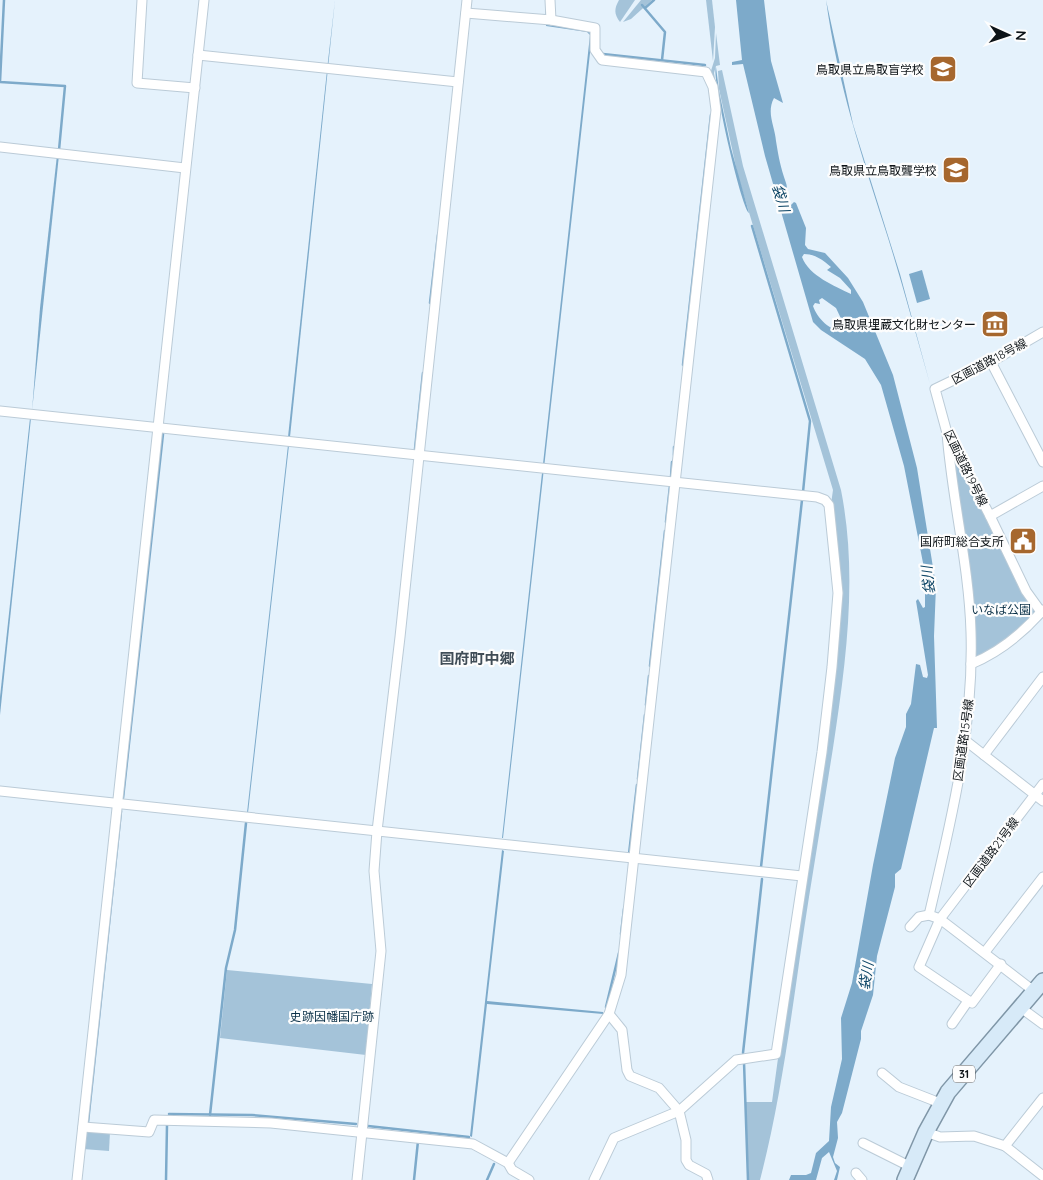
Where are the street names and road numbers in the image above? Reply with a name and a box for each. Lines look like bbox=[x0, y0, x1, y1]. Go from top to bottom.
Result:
street label: 区画道路18号線 bbox=[949, 335, 1029, 387]
street label: 区画道路19号線 bbox=[941, 427, 991, 509]
street label: 区画道路15号線 bbox=[950, 698, 976, 782]
street label: 区画道路21号線 bbox=[960, 814, 1022, 890]
road number: 31 bbox=[953, 1066, 975, 1082]

